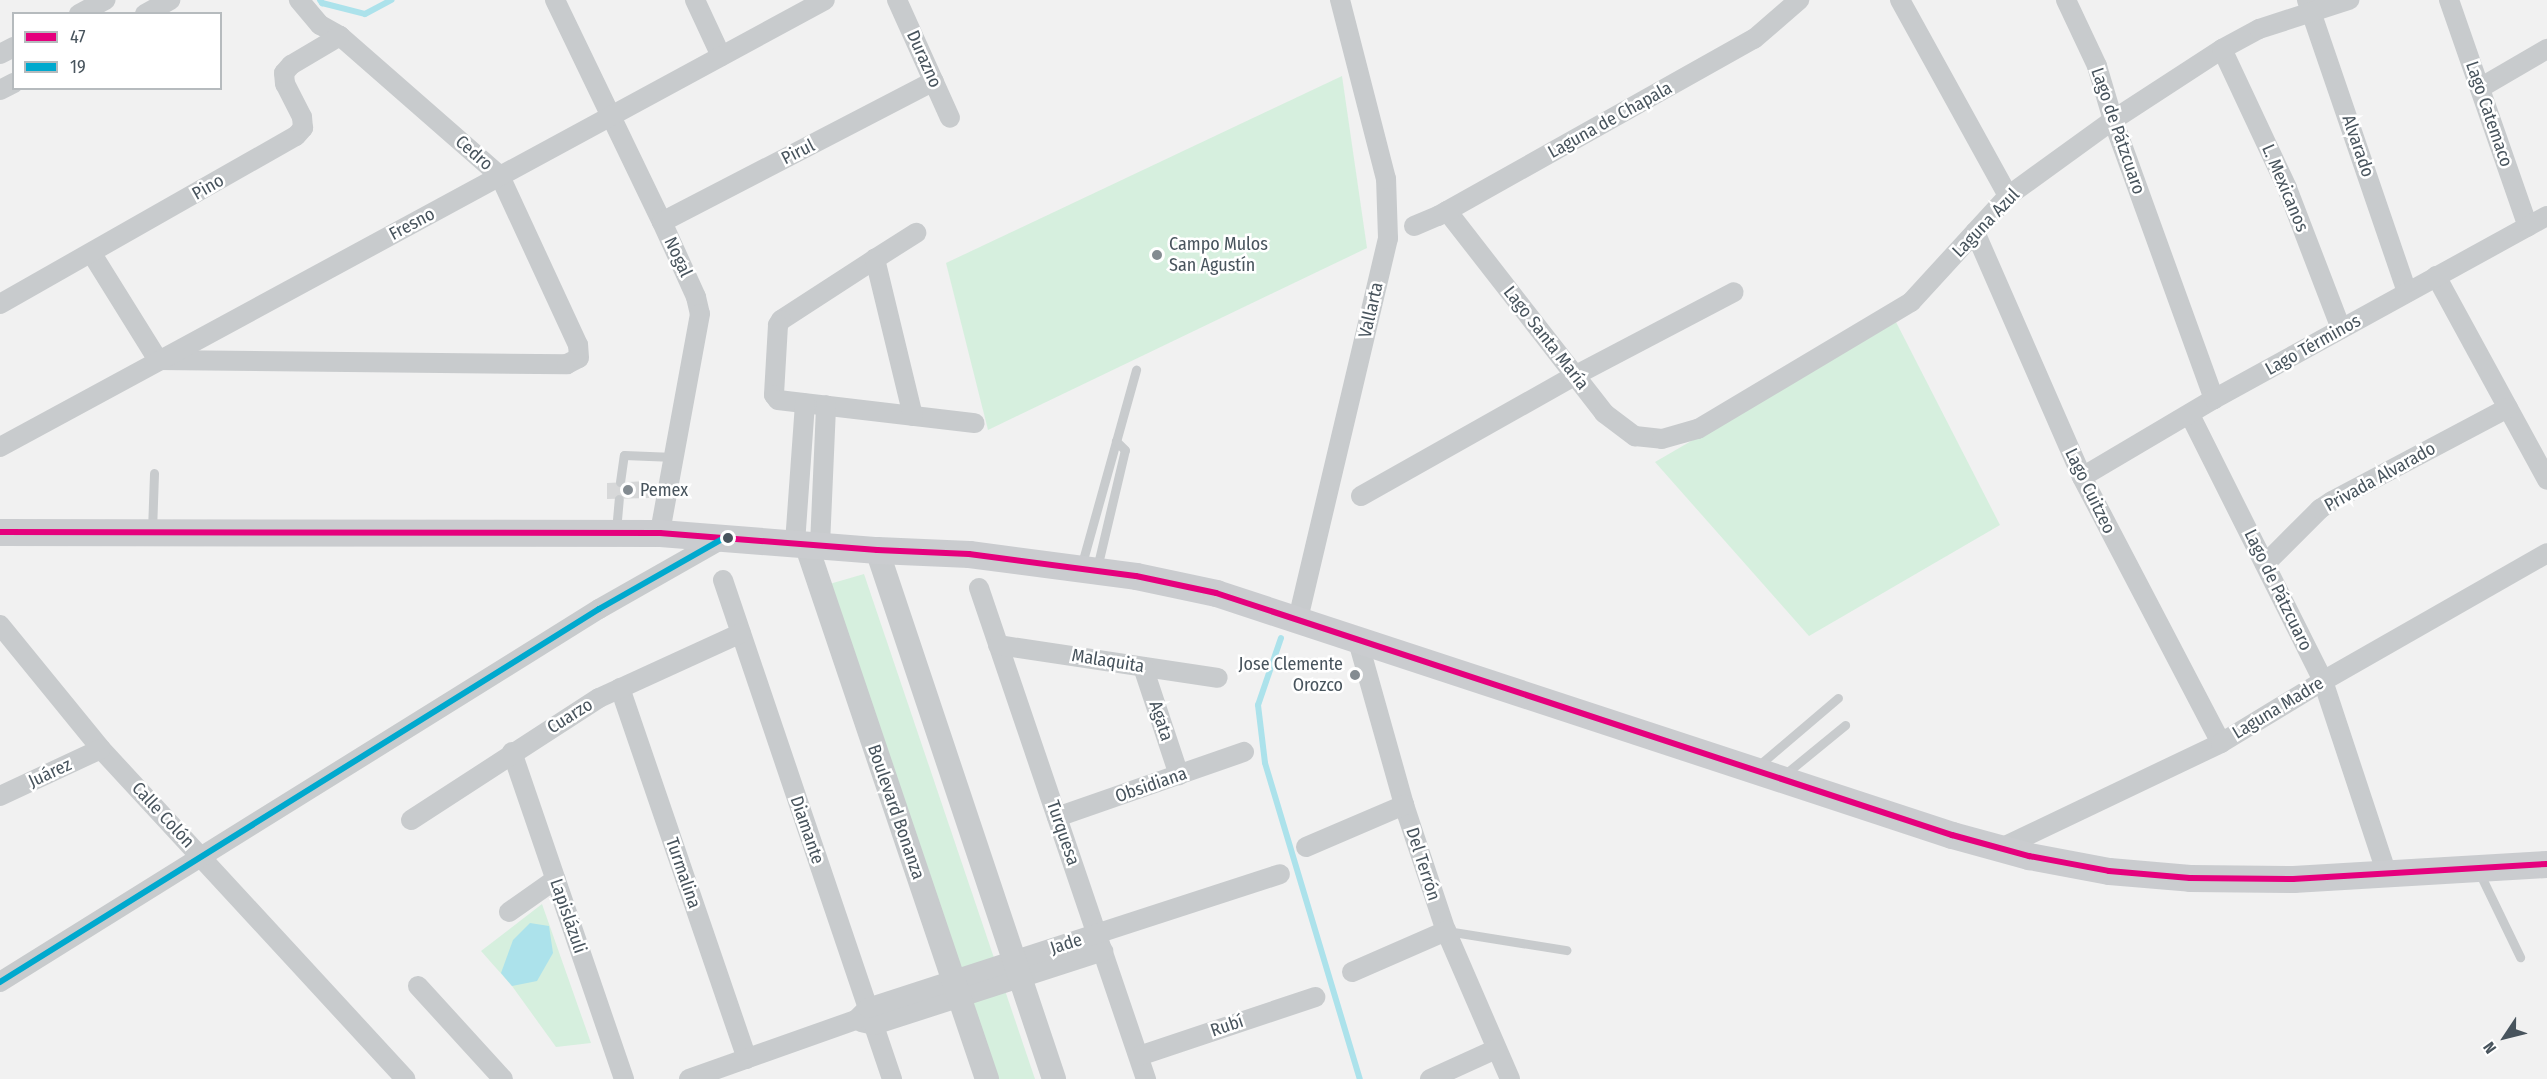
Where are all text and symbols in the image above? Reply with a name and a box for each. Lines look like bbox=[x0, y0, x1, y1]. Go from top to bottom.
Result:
legend bbox=[12, 12, 222, 90]
text: 47 bbox=[70, 26, 86, 48]
street label: Durazno bbox=[902, 27, 946, 91]
text: 19 bbox=[70, 56, 86, 78]
street label: Lago Catemaco bbox=[2461, 58, 2517, 170]
street label: Lago de Pátzcuaro bbox=[2086, 65, 2150, 197]
street label: Laguna de Chapala bbox=[1544, 77, 1676, 163]
street label: Alvarado bbox=[2337, 112, 2379, 180]
street label: Cedro bbox=[451, 131, 497, 175]
street label: Pirul bbox=[778, 135, 818, 169]
street label: L. Mexicanos bbox=[2257, 141, 2313, 235]
street label: Pino bbox=[188, 169, 228, 205]
street label: Laguna Azul bbox=[1948, 184, 2024, 262]
street label: Fresno bbox=[385, 203, 439, 245]
street label: Nogal bbox=[659, 233, 697, 281]
place label: Campo Mulos San Agustín bbox=[1169, 234, 1268, 276]
marker: Campo Mulos San Agustín bbox=[1150, 248, 1164, 262]
street label: Vallarta bbox=[1354, 280, 1388, 340]
street label: Lago Santa María bbox=[1499, 282, 1593, 394]
street label: Lago Términos bbox=[2261, 310, 2365, 380]
street label: Privada Alvarado bbox=[2321, 438, 2439, 516]
street label: Lago Cuitzeo bbox=[2060, 445, 2120, 537]
place label: Pemex bbox=[640, 479, 688, 501]
marker: Pemex bbox=[621, 483, 635, 497]
street label: Lago de Pátzcuaro bbox=[2239, 526, 2317, 654]
unlabelled marker bbox=[722, 532, 734, 544]
street label: Malaquita bbox=[1070, 645, 1146, 677]
place label: Jose Clemente Orozco bbox=[1239, 654, 1343, 696]
marker: Jose Clemente Orozco bbox=[1348, 668, 1362, 682]
street label: Laguna Madre bbox=[2228, 672, 2328, 744]
street label: Cuarzo bbox=[543, 694, 597, 738]
street label: Agata bbox=[1144, 698, 1178, 744]
street label: Boulevard Bonanza bbox=[863, 742, 929, 882]
street label: Juárez bbox=[25, 754, 75, 792]
street label: Obsidiana bbox=[1112, 763, 1190, 807]
street label: Calle Colón bbox=[127, 778, 199, 852]
street label: Diamante bbox=[785, 793, 829, 867]
street label: Turquesa bbox=[1042, 798, 1084, 868]
street label: Del Terrón bbox=[1401, 825, 1445, 903]
street label: Turmalina bbox=[661, 835, 705, 911]
street label: Lapislázuli bbox=[545, 876, 591, 956]
street label: Jade bbox=[1047, 929, 1085, 959]
north arrow bbox=[2475, 1007, 2535, 1067]
street label: Rubí bbox=[1208, 1010, 1246, 1042]
text: N bbox=[2479, 1038, 2500, 1057]

